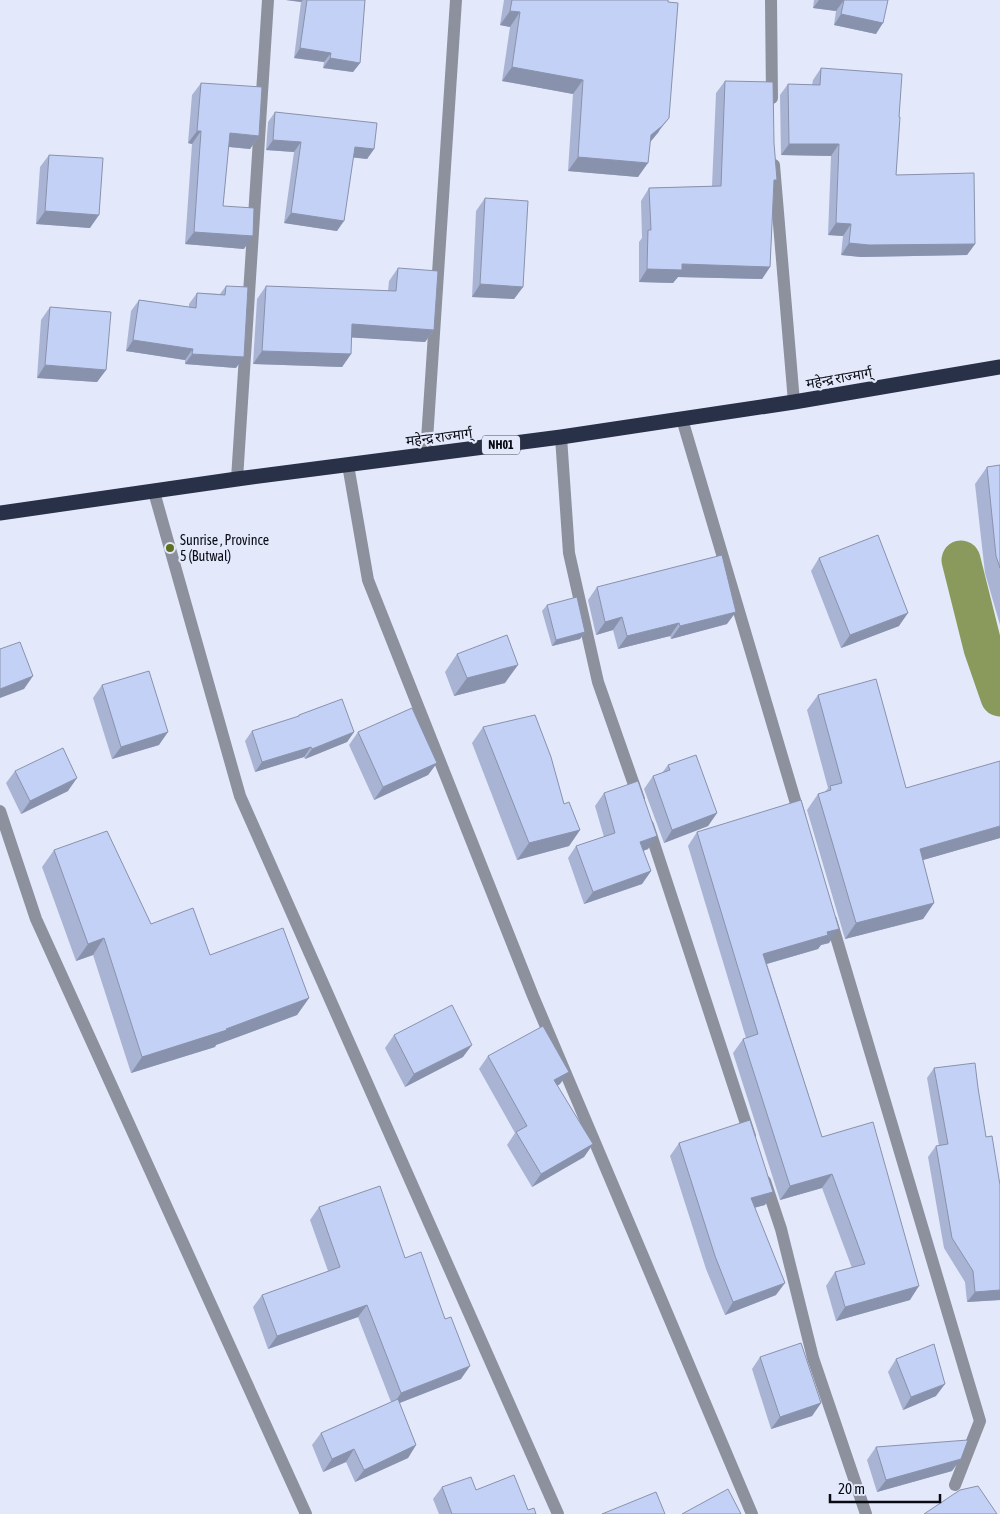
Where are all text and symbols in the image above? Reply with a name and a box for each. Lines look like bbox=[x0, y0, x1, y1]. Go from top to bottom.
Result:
street label: महेन्द्र राज्मार्ग् bbox=[805, 363, 876, 394]
street label: महेन्द्र राज्मार्ग् bbox=[405, 424, 475, 451]
road number: NH01 bbox=[482, 436, 520, 454]
place label: Sunrise , Province 5 (Butwal) bbox=[180, 532, 269, 564]
marker: Sunrise , Province 5 (Butwal) bbox=[164, 542, 176, 554]
scale bar bbox=[830, 1472, 940, 1504]
text: 20 m bbox=[838, 1480, 865, 1497]

